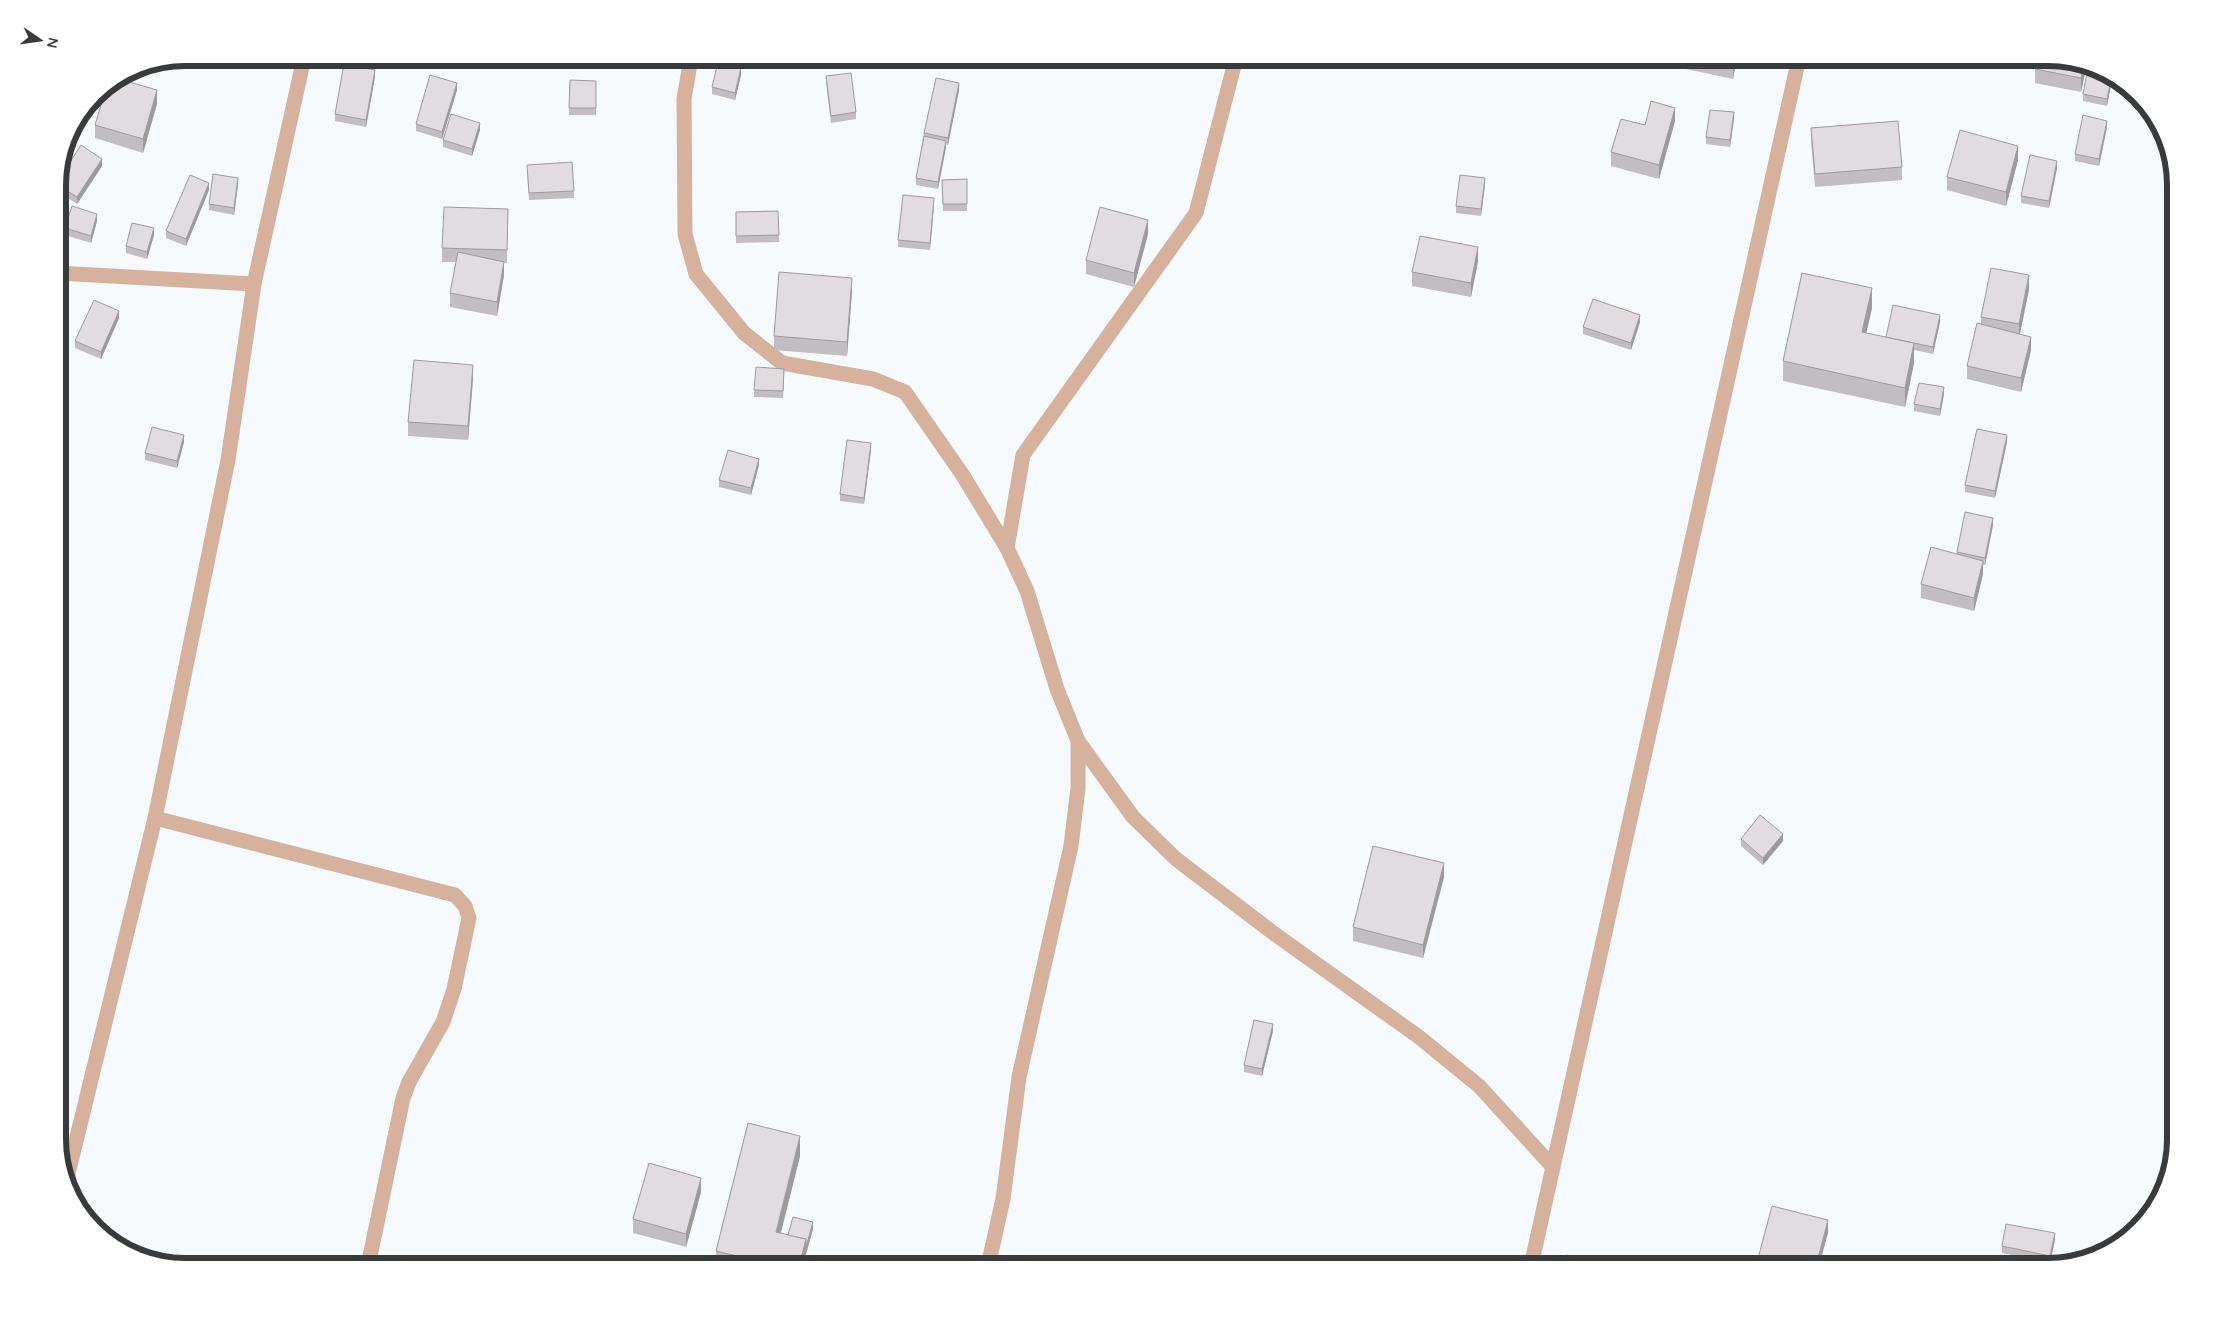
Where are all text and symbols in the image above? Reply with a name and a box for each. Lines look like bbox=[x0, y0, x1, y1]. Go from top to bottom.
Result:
north arrow bbox=[15, 15, 65, 65]
text: N bbox=[43, 36, 63, 50]

